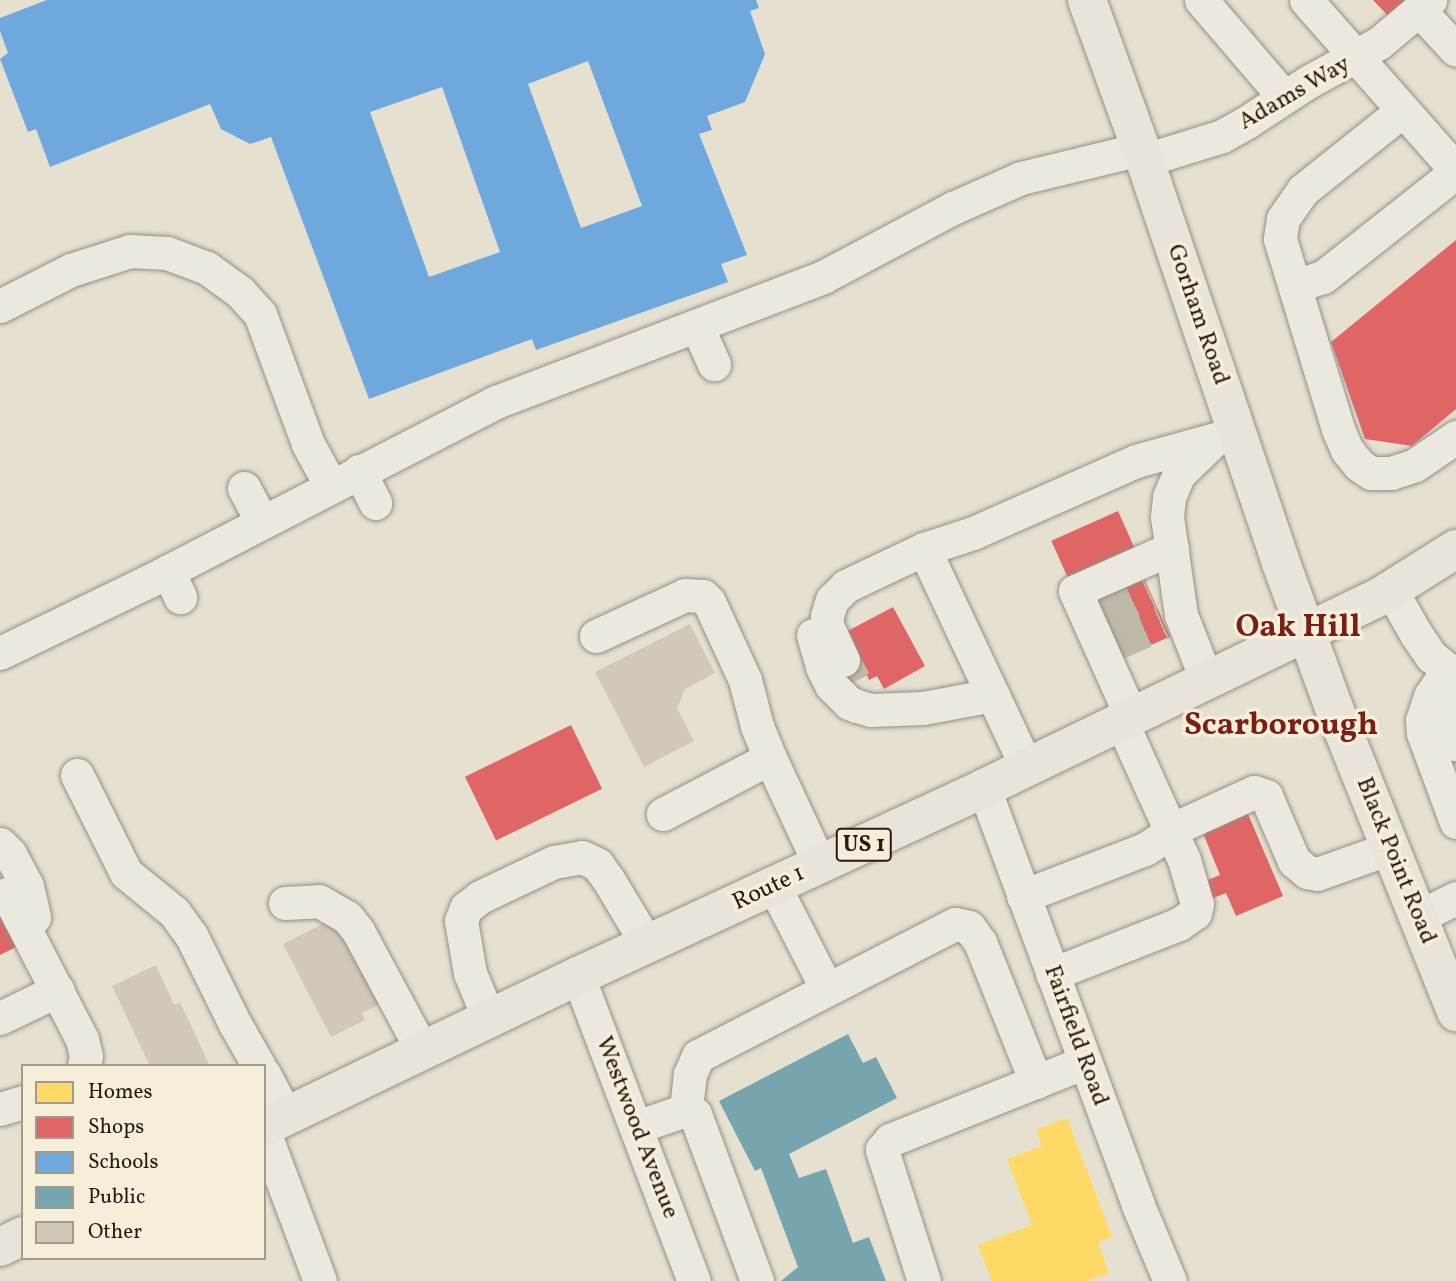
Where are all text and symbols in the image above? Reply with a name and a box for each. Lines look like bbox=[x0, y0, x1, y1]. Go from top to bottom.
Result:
street label: Adams Way bbox=[1234, 50, 1356, 138]
street label: Gorham Road bbox=[1159, 241, 1235, 389]
district label: Oak Hill bbox=[1235, 609, 1361, 647]
district label: Scarborough bbox=[1184, 707, 1378, 745]
street label: Black Point Road bbox=[1348, 773, 1442, 949]
road number: US 1 bbox=[834, 825, 894, 864]
street label: Route 1 bbox=[729, 860, 809, 918]
street label: Fairfield Road bbox=[1036, 962, 1114, 1110]
street label: Westwood Avenue bbox=[588, 1033, 684, 1223]
legend bbox=[21, 1064, 266, 1260]
text: Homes bbox=[88, 1078, 153, 1107]
text: Shops bbox=[88, 1113, 144, 1142]
text: Schools bbox=[88, 1148, 158, 1177]
text: Public bbox=[88, 1183, 145, 1212]
text: Other bbox=[88, 1218, 142, 1247]

